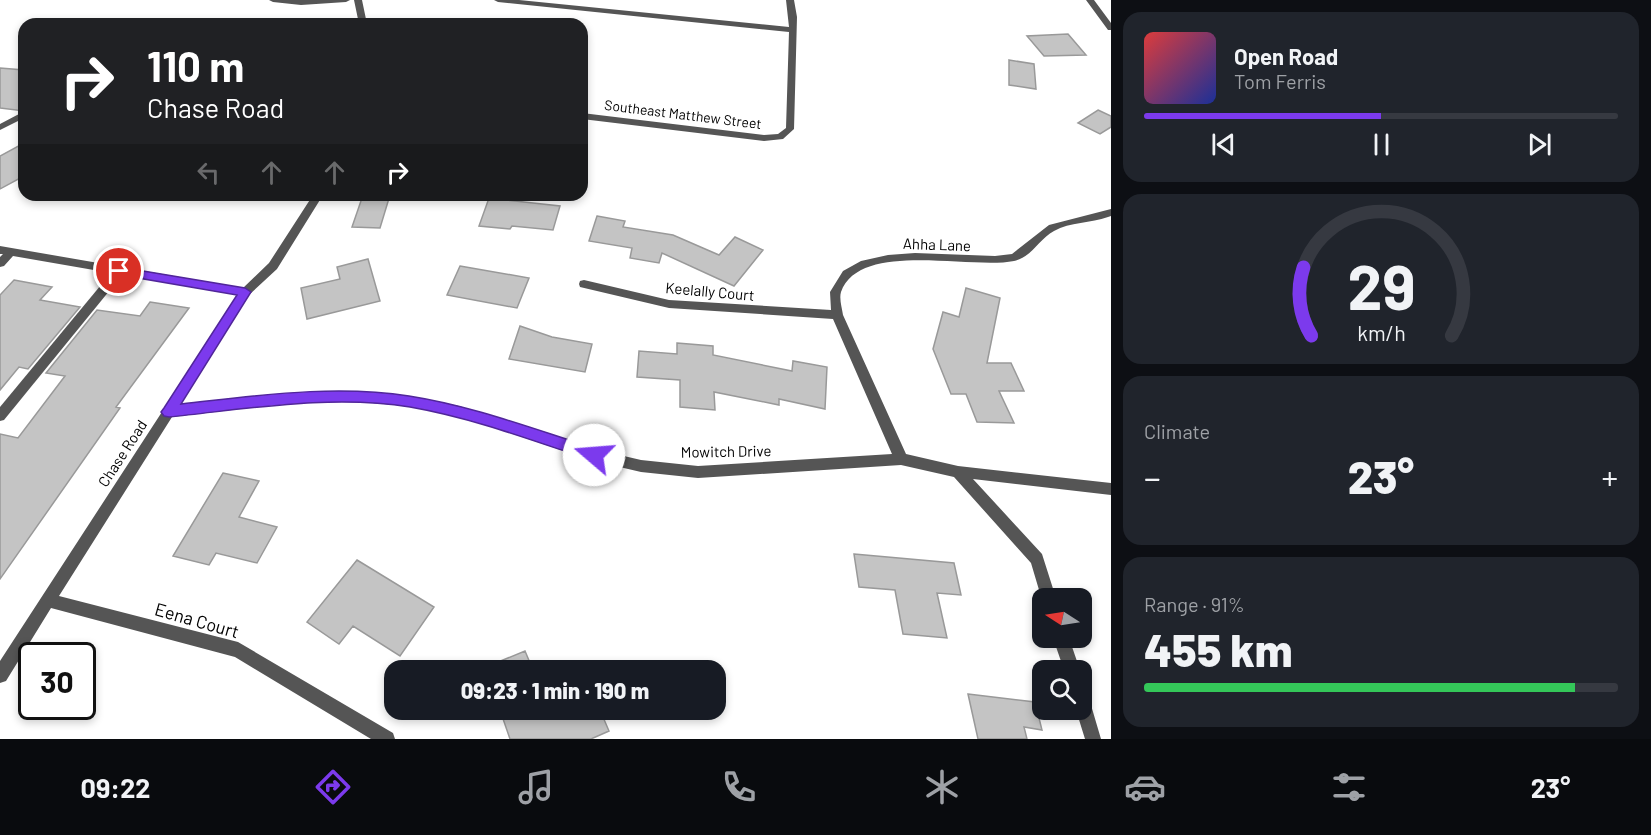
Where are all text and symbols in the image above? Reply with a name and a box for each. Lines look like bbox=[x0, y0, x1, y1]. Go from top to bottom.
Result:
text: 110 m bbox=[147, 40, 244, 90]
icon: right bbox=[48, 42, 126, 120]
text: Open Road bbox=[1234, 43, 1338, 69]
text: Tom Ferris bbox=[1234, 69, 1326, 93]
text: Chase Road bbox=[147, 91, 284, 123]
street label: Southeast Matthew Street bbox=[603, 96, 763, 132]
icon: previous bbox=[1207, 128, 1240, 161]
icon: pause bbox=[1365, 128, 1398, 161]
icon: next bbox=[1523, 128, 1556, 161]
icon: left bbox=[192, 156, 225, 189]
icon: ahead bbox=[255, 156, 288, 189]
icon: ahead bbox=[318, 156, 351, 189]
icon: right bbox=[381, 156, 414, 189]
street label: Ahha Lane bbox=[903, 234, 971, 254]
pin bbox=[93, 245, 144, 296]
text: 29 bbox=[1347, 248, 1415, 322]
icon: arrive bbox=[102, 254, 135, 287]
street label: Keelally Court bbox=[665, 278, 755, 304]
text: km/h bbox=[1357, 320, 1405, 345]
street label: Chase Road bbox=[94, 416, 150, 490]
text: Climate bbox=[1144, 419, 1210, 443]
position arrow bbox=[562, 423, 626, 487]
street label: Mowitch Drive bbox=[680, 441, 772, 461]
text: 23° bbox=[1348, 449, 1414, 503]
text: − bbox=[1144, 457, 1161, 497]
text: + bbox=[1601, 457, 1618, 497]
north arrow bbox=[1032, 588, 1092, 648]
map controls bbox=[1032, 588, 1092, 720]
text: Range · 91% bbox=[1144, 592, 1245, 616]
street label: Eena Court bbox=[152, 597, 242, 643]
text: 455 km bbox=[1144, 622, 1293, 676]
speed limit sign: 30 bbox=[18, 642, 96, 720]
button: search bbox=[1032, 660, 1092, 720]
text: 09:23 · 1 min · 190 m bbox=[461, 677, 649, 703]
icon: directions bbox=[312, 766, 354, 808]
icon: music bbox=[515, 766, 557, 808]
icon: phone bbox=[718, 766, 760, 808]
icon: climate bbox=[921, 766, 963, 808]
icon: car bbox=[1124, 766, 1166, 808]
icon: filters bbox=[1328, 766, 1370, 808]
text: 09:22 bbox=[81, 771, 150, 803]
text: 23° bbox=[1531, 771, 1570, 803]

